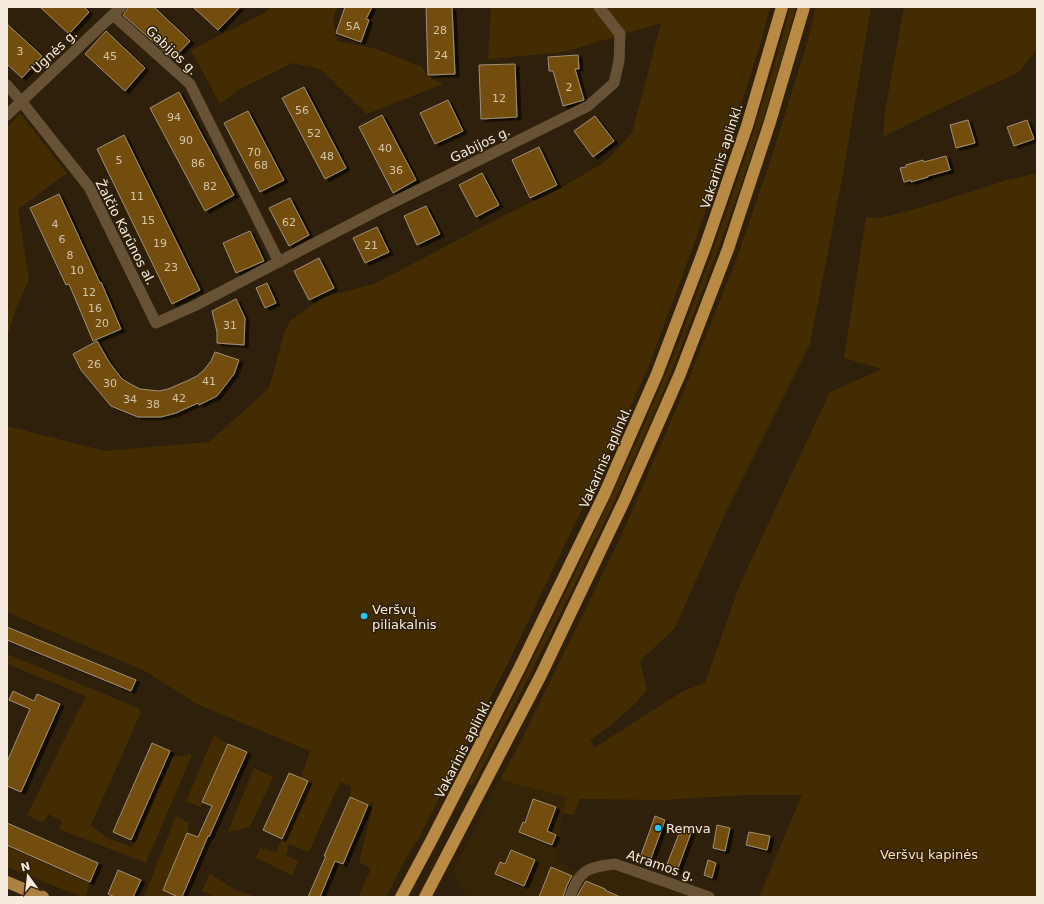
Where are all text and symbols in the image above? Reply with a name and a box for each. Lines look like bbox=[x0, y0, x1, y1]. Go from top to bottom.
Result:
house number: 5A bbox=[346, 20, 361, 33]
street label: Gabijos g. bbox=[143, 23, 200, 78]
house number: 28 bbox=[433, 24, 447, 37]
street label: Ugnės g. bbox=[28, 26, 80, 76]
house number: 3 bbox=[17, 45, 24, 58]
house number: 24 bbox=[434, 49, 448, 62]
house number: 45 bbox=[103, 50, 117, 63]
house number: 2 bbox=[566, 81, 573, 94]
house number: 12 bbox=[492, 92, 506, 105]
street label: Vakarinis aplinkl. bbox=[697, 102, 746, 211]
house number: 56 bbox=[295, 104, 309, 117]
house number: 94 bbox=[167, 111, 181, 124]
street label: Gabijos g. bbox=[448, 124, 513, 165]
house number: 52 bbox=[307, 127, 321, 140]
house number: 90 bbox=[179, 134, 193, 147]
house number: 40 bbox=[378, 142, 392, 155]
house number: 70 bbox=[247, 146, 261, 159]
house number: 48 bbox=[320, 150, 334, 163]
house number: 5 bbox=[116, 154, 123, 167]
house number: 86 bbox=[191, 157, 205, 170]
house number: 68 bbox=[254, 159, 268, 172]
house number: 36 bbox=[389, 164, 403, 177]
street label: Žalčio Karūnos al. bbox=[93, 177, 159, 287]
house number: 82 bbox=[203, 180, 217, 193]
house number: 11 bbox=[130, 190, 144, 203]
house number: 15 bbox=[141, 214, 155, 227]
house number: 62 bbox=[282, 216, 296, 229]
house number: 4 bbox=[52, 218, 59, 231]
house number: 6 bbox=[59, 233, 66, 246]
house number: 19 bbox=[153, 237, 167, 250]
house number: 21 bbox=[364, 239, 378, 252]
house number: 8 bbox=[67, 249, 74, 262]
house number: 23 bbox=[164, 261, 178, 274]
house number: 10 bbox=[70, 264, 84, 277]
house number: 12 bbox=[82, 286, 96, 299]
house number: 16 bbox=[88, 302, 102, 315]
house number: 20 bbox=[95, 317, 109, 330]
house number: 31 bbox=[223, 319, 237, 332]
house number: 26 bbox=[87, 358, 101, 371]
house number: 41 bbox=[202, 375, 216, 388]
house number: 30 bbox=[103, 377, 117, 390]
house number: 42 bbox=[172, 392, 186, 405]
house number: 34 bbox=[123, 393, 137, 406]
house number: 38 bbox=[146, 398, 160, 411]
street label: Vakarinis aplinkl. bbox=[576, 404, 635, 510]
place label: Veršvų piliakalnis bbox=[372, 602, 437, 632]
marker: Veršvų piliakalnis bbox=[359, 611, 369, 621]
street label: Vakarinis aplinkl. bbox=[432, 696, 495, 801]
place label: Remva bbox=[666, 821, 711, 836]
marker: Remva bbox=[653, 823, 663, 833]
street label: Atramos g. bbox=[625, 847, 697, 884]
park label: Veršvų kapinės bbox=[880, 847, 978, 862]
north arrow bbox=[8, 856, 48, 896]
text: N bbox=[19, 859, 32, 874]

